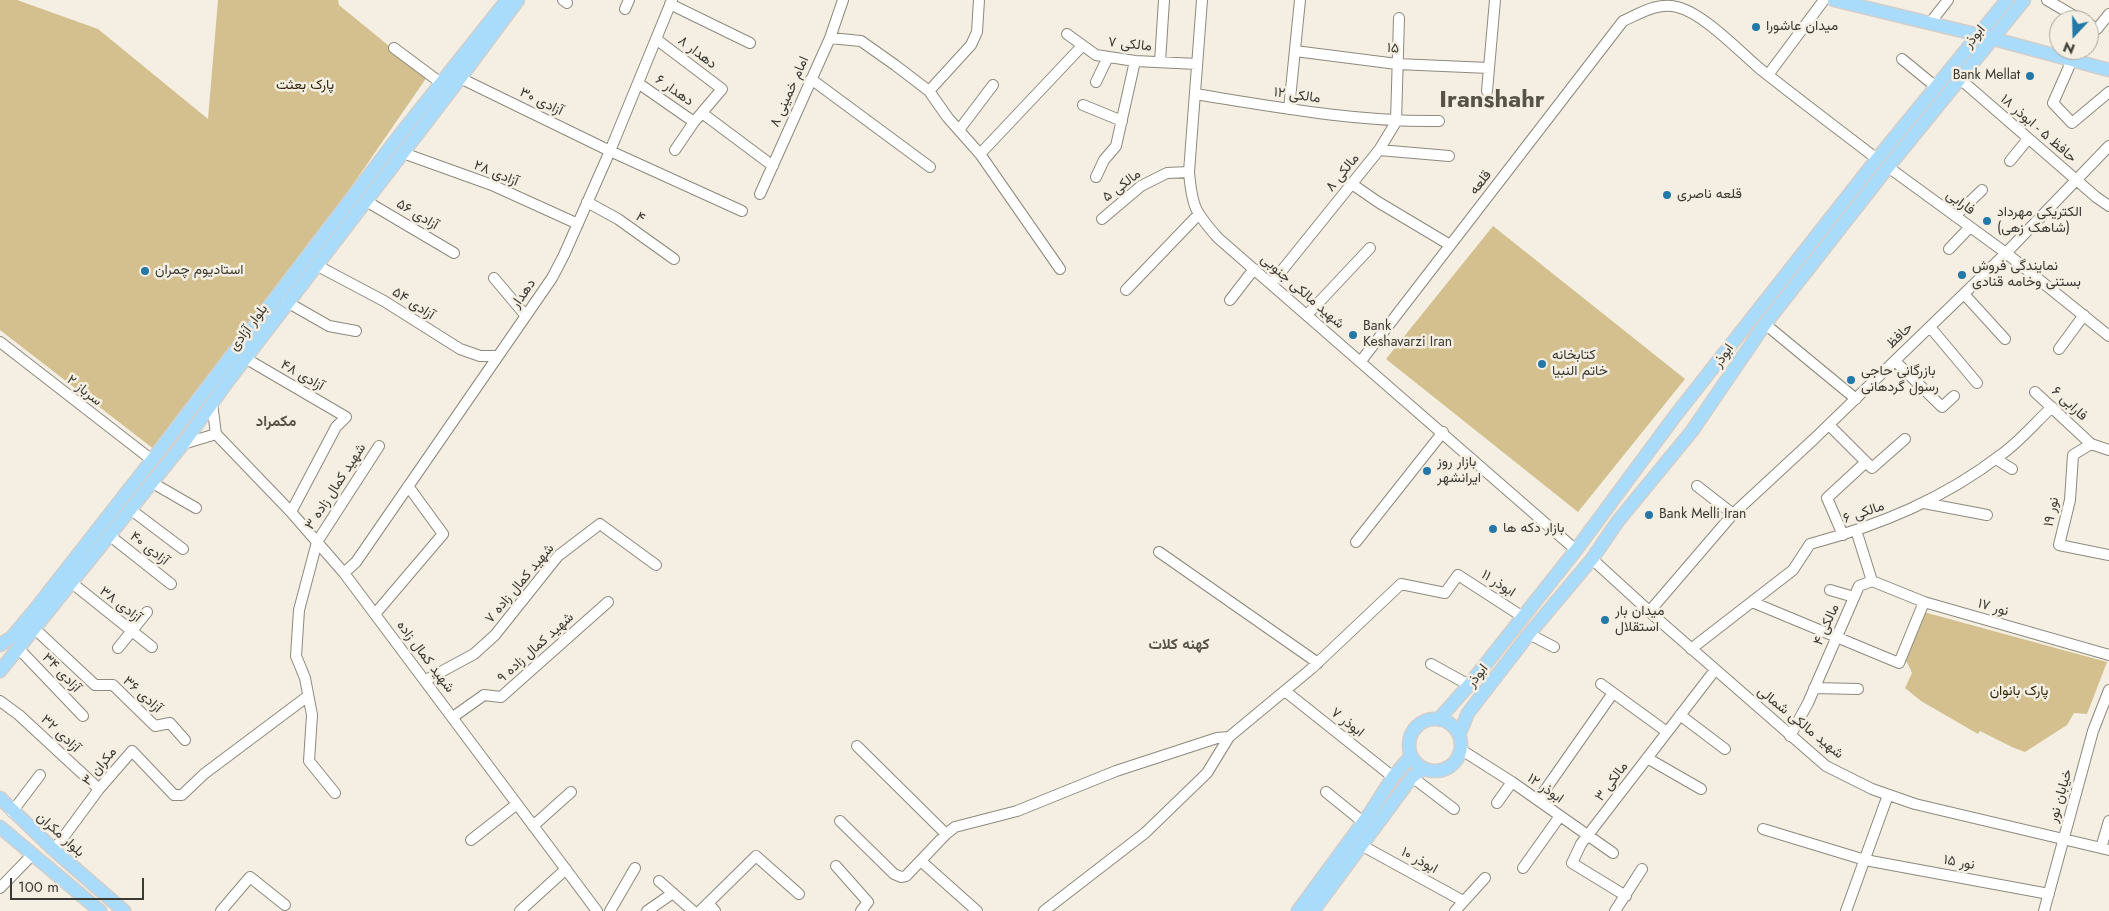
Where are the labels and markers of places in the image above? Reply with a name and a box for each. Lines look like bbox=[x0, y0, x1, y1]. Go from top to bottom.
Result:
place label: میدان عاشورا bbox=[1766, 19, 1838, 35]
marker: میدان عاشورا bbox=[1750, 21, 1762, 33]
place label: Bank Mellat bbox=[1953, 68, 2020, 84]
marker: Bank Mellat bbox=[2024, 70, 2036, 82]
place label: قلعه ناصری bbox=[1677, 187, 1742, 203]
marker: قلعه ناصری bbox=[1661, 189, 1673, 201]
place label: الکتریکی مهرداد (شاهک زهی) bbox=[1997, 205, 2082, 238]
marker: الکتریکی مهرداد (شاهک زهی) bbox=[1981, 215, 1993, 227]
place label: نمایندگی فروش بستنی وخامه قنادی bbox=[1972, 259, 2081, 292]
place label: استادیوم چمران bbox=[155, 263, 243, 279]
marker: استادیوم چمران bbox=[139, 265, 151, 277]
marker: نمایندگی فروش بستنی وخامه قنادی bbox=[1956, 269, 1968, 281]
place label: Bank Keshavarzi Iran bbox=[1363, 319, 1452, 352]
marker: Bank Keshavarzi Iran bbox=[1347, 329, 1359, 341]
place label: کتابخانه خاتم النبیا bbox=[1552, 348, 1608, 381]
marker: کتابخانه خاتم النبیا bbox=[1536, 358, 1548, 370]
place label: بازرگانی حاجی رسول گردهانی bbox=[1861, 364, 1939, 397]
marker: بازرگانی حاجی رسول گردهانی bbox=[1845, 374, 1857, 386]
place label: بازار روز ایرانشهر bbox=[1437, 455, 1481, 488]
marker: بازار روز ایرانشهر bbox=[1421, 465, 1433, 477]
place label: Bank Melli Iran bbox=[1659, 507, 1746, 523]
marker: Bank Melli Iran bbox=[1643, 509, 1655, 521]
place label: بازار دکه ها bbox=[1503, 521, 1564, 537]
marker: بازار دکه ها bbox=[1487, 523, 1499, 535]
place label: میدان بار استقلال bbox=[1615, 604, 1664, 636]
marker: میدان بار استقلال bbox=[1599, 614, 1611, 626]

